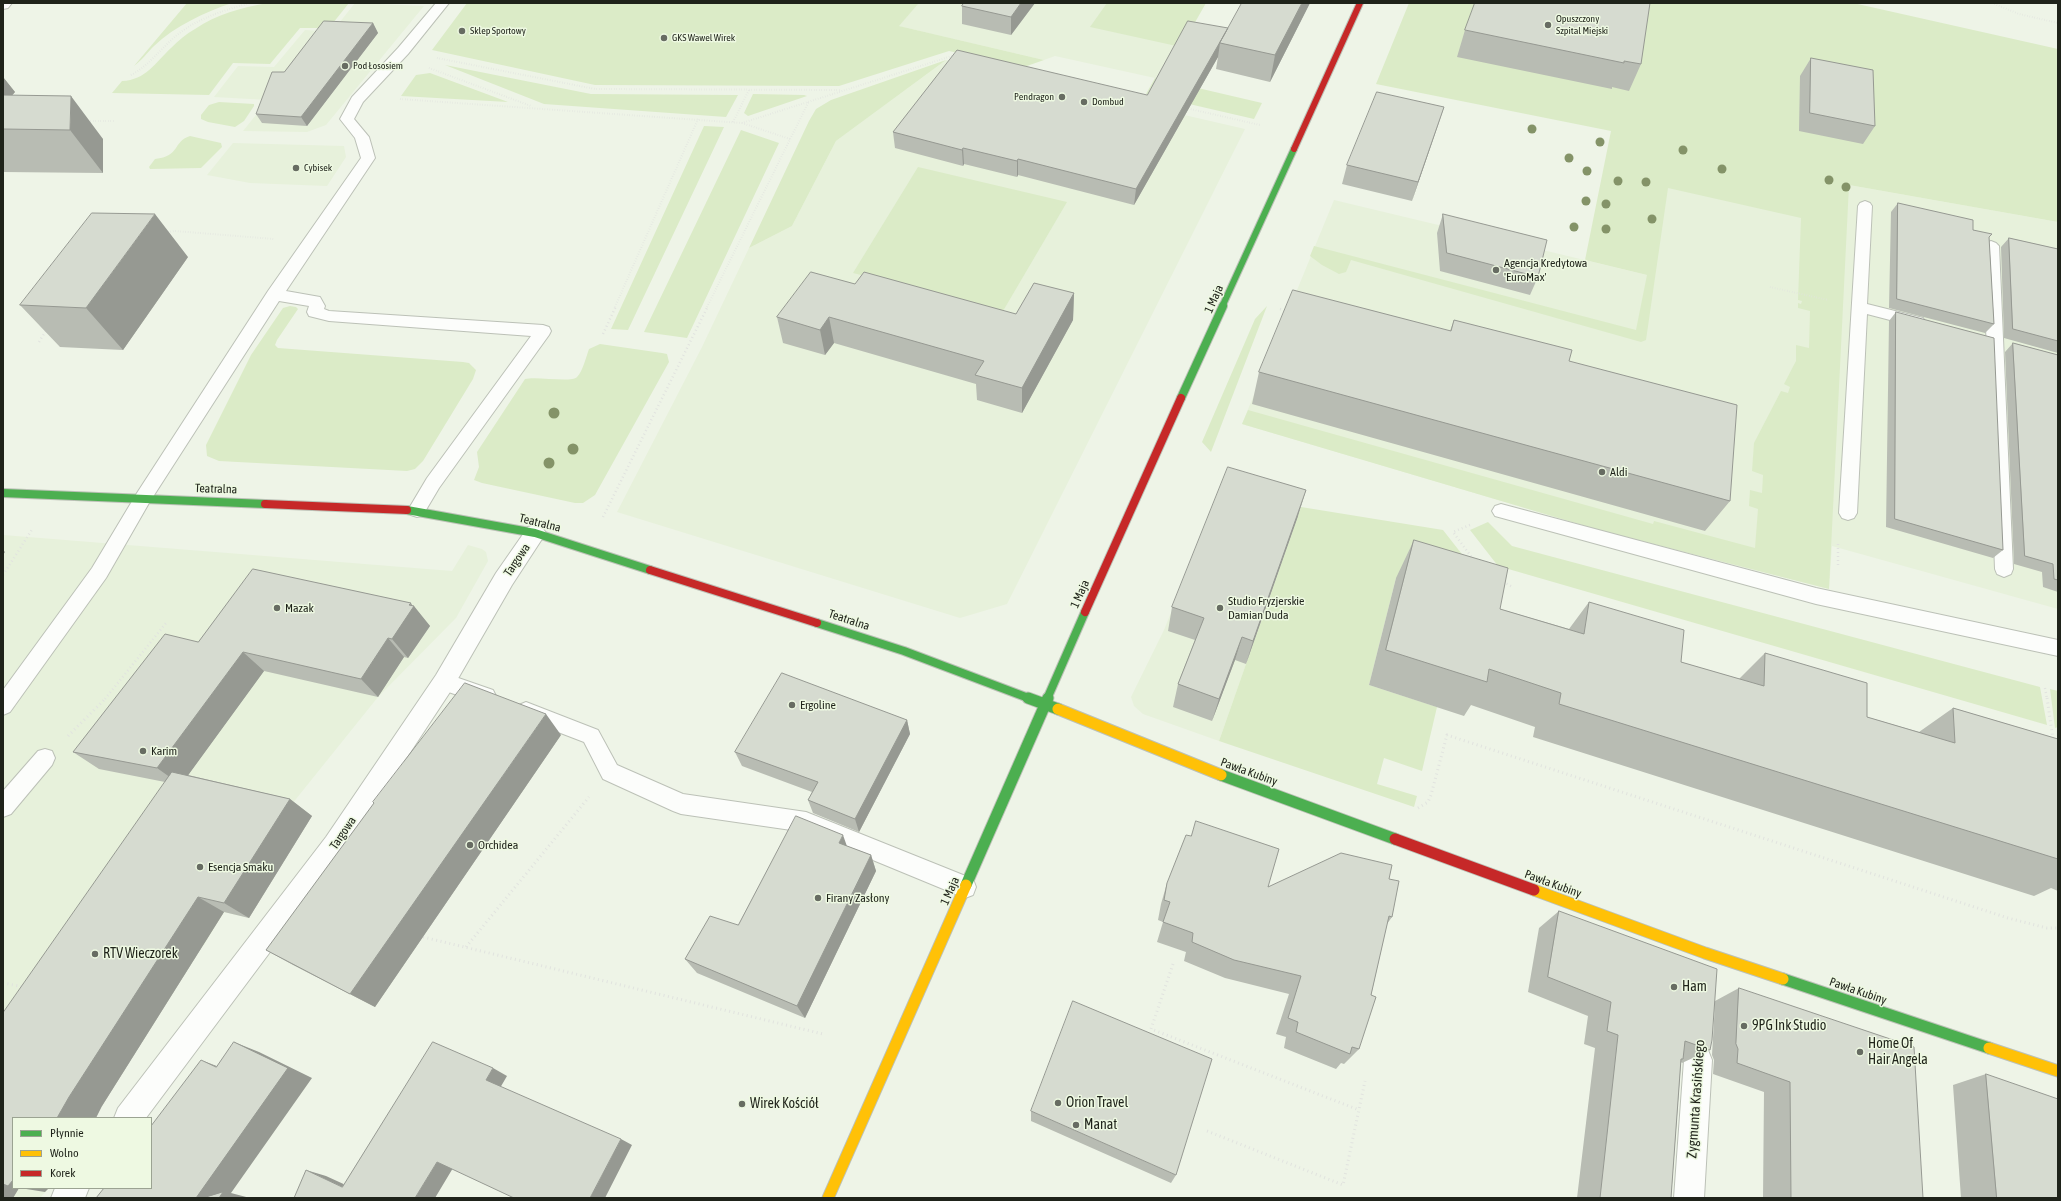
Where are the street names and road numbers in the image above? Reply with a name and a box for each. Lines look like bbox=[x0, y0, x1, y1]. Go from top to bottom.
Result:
street label: 1 Maja bbox=[1201, 283, 1227, 315]
street label: Teatralna bbox=[195, 481, 237, 497]
street label: Teatralna bbox=[518, 511, 562, 535]
street label: Targowa bbox=[501, 541, 533, 579]
street label: 1 Maja bbox=[1067, 578, 1093, 610]
street label: Teatralna bbox=[827, 607, 871, 633]
street label: Pawła Kubiny bbox=[1219, 755, 1279, 789]
street label: Targowa bbox=[327, 814, 359, 852]
street label: Pawła Kubiny bbox=[1523, 867, 1583, 901]
street label: 1 Maja bbox=[937, 875, 963, 907]
street label: Pawła Kubiny bbox=[1828, 974, 1888, 1008]
street label: Zygmunta Krasińskiego bbox=[1683, 1039, 1709, 1159]

